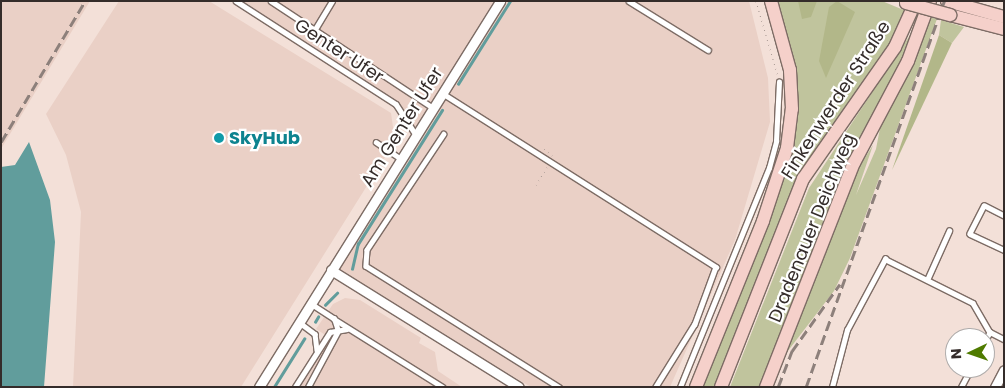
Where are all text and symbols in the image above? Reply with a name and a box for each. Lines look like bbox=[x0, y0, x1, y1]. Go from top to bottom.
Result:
street label: Genter Ufer bbox=[290, 14, 388, 88]
street label: Finkenwerder Straße bbox=[777, 17, 895, 183]
street label: Am Genter Ufer bbox=[356, 63, 448, 191]
place label: SkyHub bbox=[229, 127, 300, 149]
street label: Dradenauer Deichweg bbox=[764, 130, 860, 326]
marker: SkyHub bbox=[213, 132, 225, 144]
north arrow bbox=[945, 328, 995, 378]
text: N bbox=[946, 348, 966, 360]

